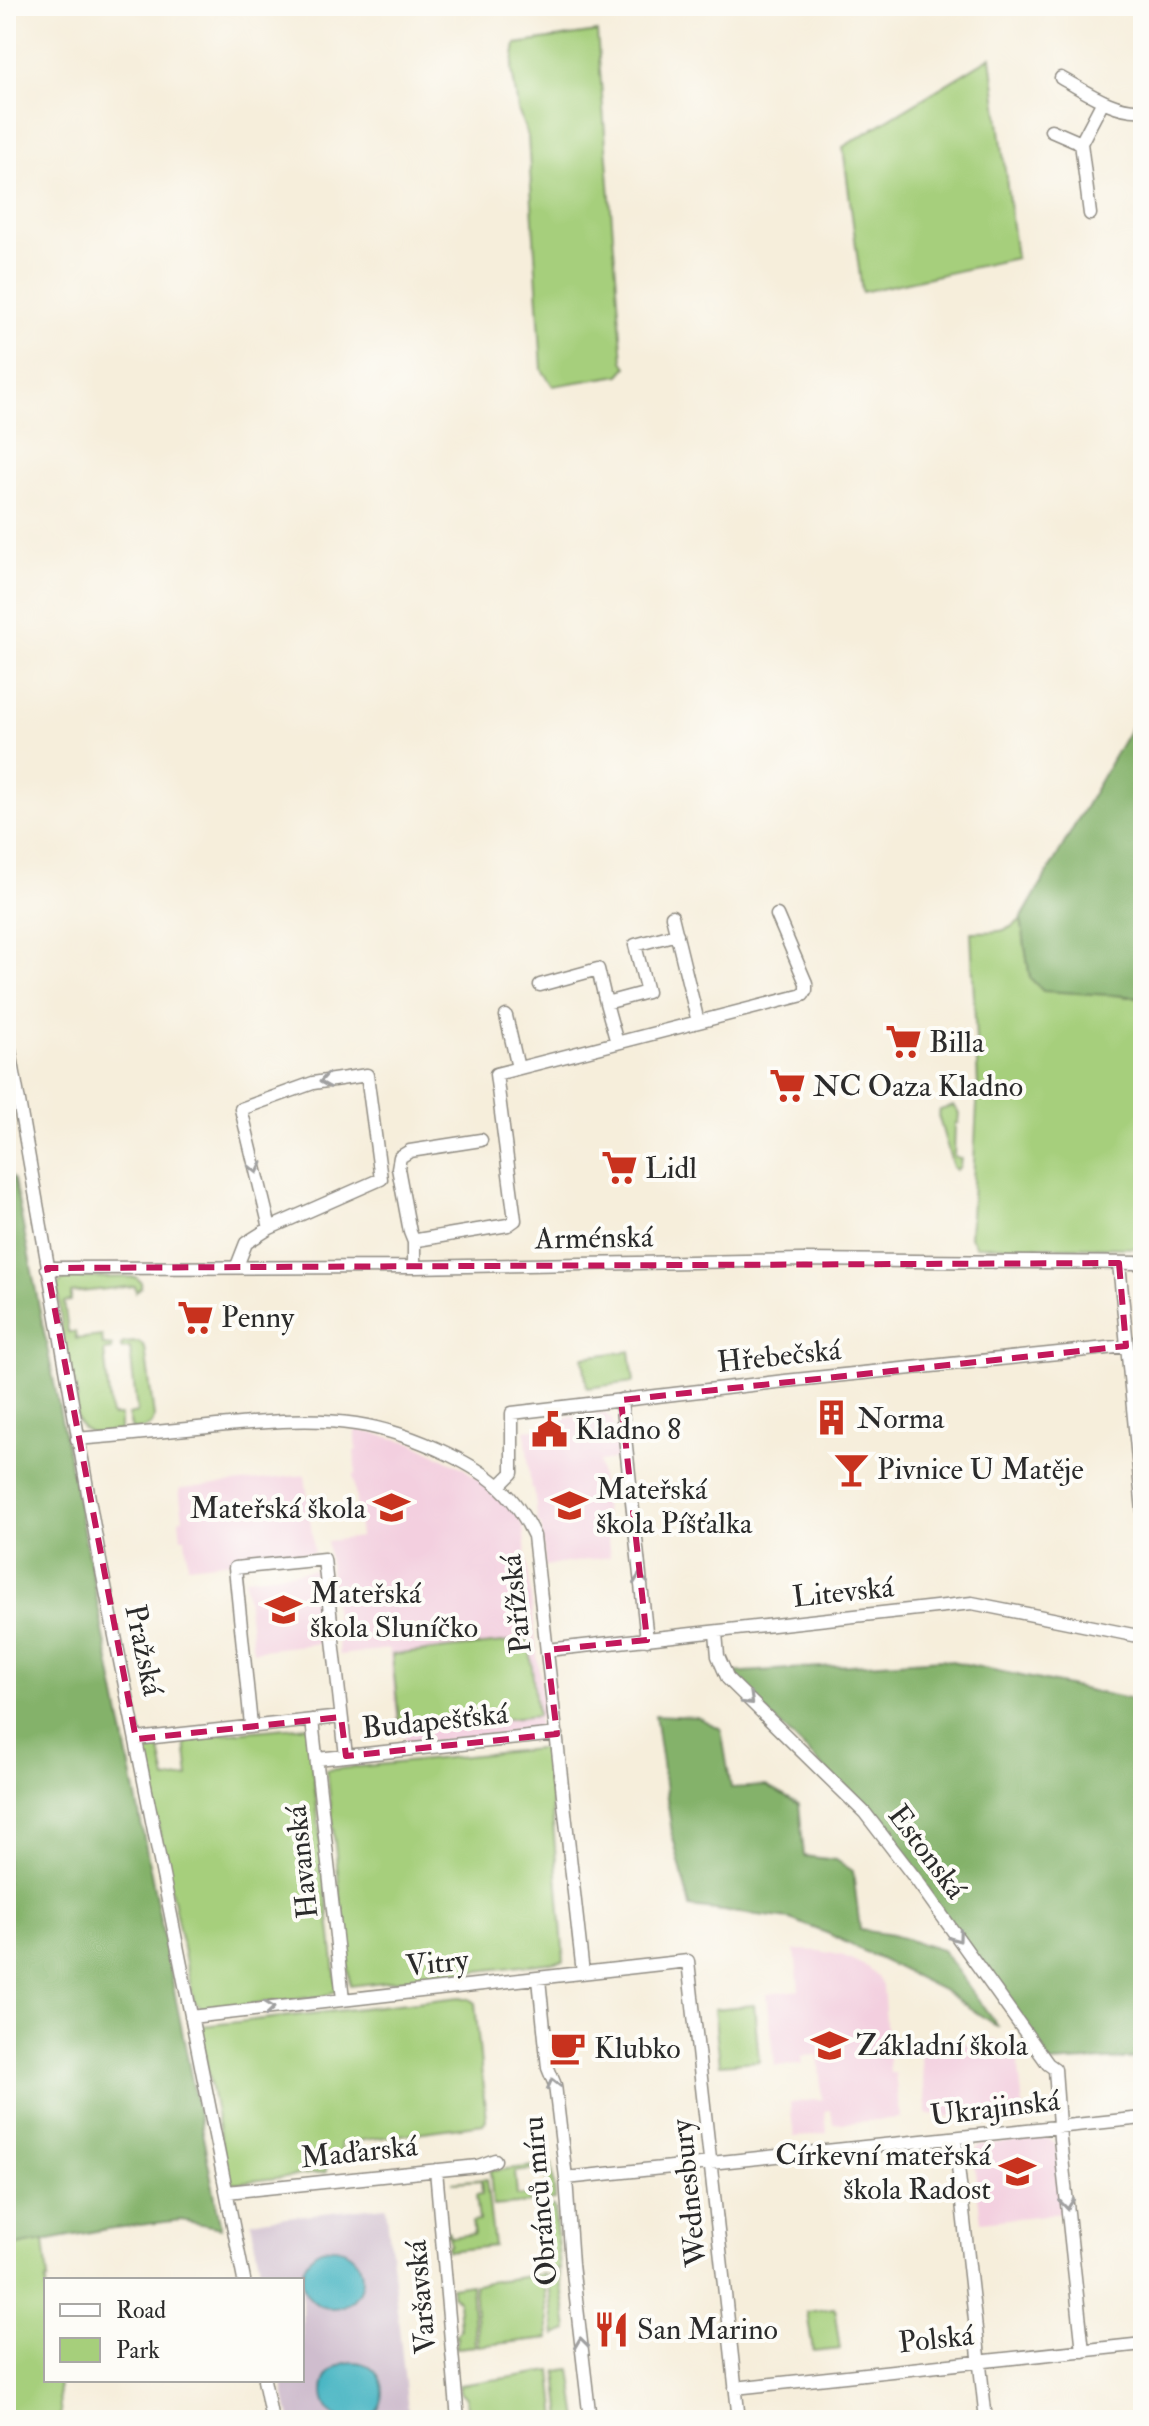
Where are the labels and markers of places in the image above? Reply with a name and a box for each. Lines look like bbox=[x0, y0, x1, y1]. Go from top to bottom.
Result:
supermarket icon: Billa bbox=[884, 1023, 922, 1061]
place label: Billa bbox=[929, 1024, 985, 1061]
supermarket icon: NC Oaza Kladno bbox=[768, 1067, 806, 1105]
place label: NC Oaza Kladno bbox=[813, 1068, 1023, 1105]
supermarket icon: Lidl bbox=[600, 1149, 638, 1187]
place label: Lidl bbox=[645, 1150, 697, 1187]
supermarket icon: Penny bbox=[176, 1298, 214, 1336]
place label: Penny bbox=[221, 1299, 295, 1336]
building icon: Norma bbox=[812, 1399, 850, 1437]
place label: Norma bbox=[857, 1400, 945, 1437]
public building icon: Kladno 8 bbox=[530, 1410, 568, 1448]
place label: Kladno 8 bbox=[575, 1411, 681, 1448]
bar icon: Pivnice U Matěje bbox=[832, 1450, 870, 1488]
place label: Pivnice U Matěje bbox=[877, 1451, 1084, 1488]
place label: Mateřská škola Píšťalka bbox=[596, 1471, 753, 1542]
school or university icon: Mateřská škola Píšťalka bbox=[551, 1487, 589, 1525]
school or university icon: Mateřská škola bbox=[373, 1489, 411, 1527]
place label: Mateřská škola bbox=[190, 1490, 367, 1527]
place label: Mateřská škola Sluníčko bbox=[310, 1575, 478, 1646]
school or university icon: Mateřská škola Sluníčko bbox=[265, 1591, 303, 1629]
school or university icon: Základní škola bbox=[811, 2026, 849, 2064]
place label: Základní škola bbox=[856, 2027, 1029, 2064]
cafe icon: Klubko bbox=[549, 2029, 587, 2067]
place label: Klubko bbox=[594, 2030, 681, 2067]
place label: Církevní mateřská škola Radost bbox=[775, 2137, 992, 2208]
school or university icon: Církevní mateřská škola Radost bbox=[998, 2153, 1036, 2191]
restaurant icon: San Marino bbox=[592, 2310, 630, 2348]
place label: San Marino bbox=[637, 2311, 778, 2348]

